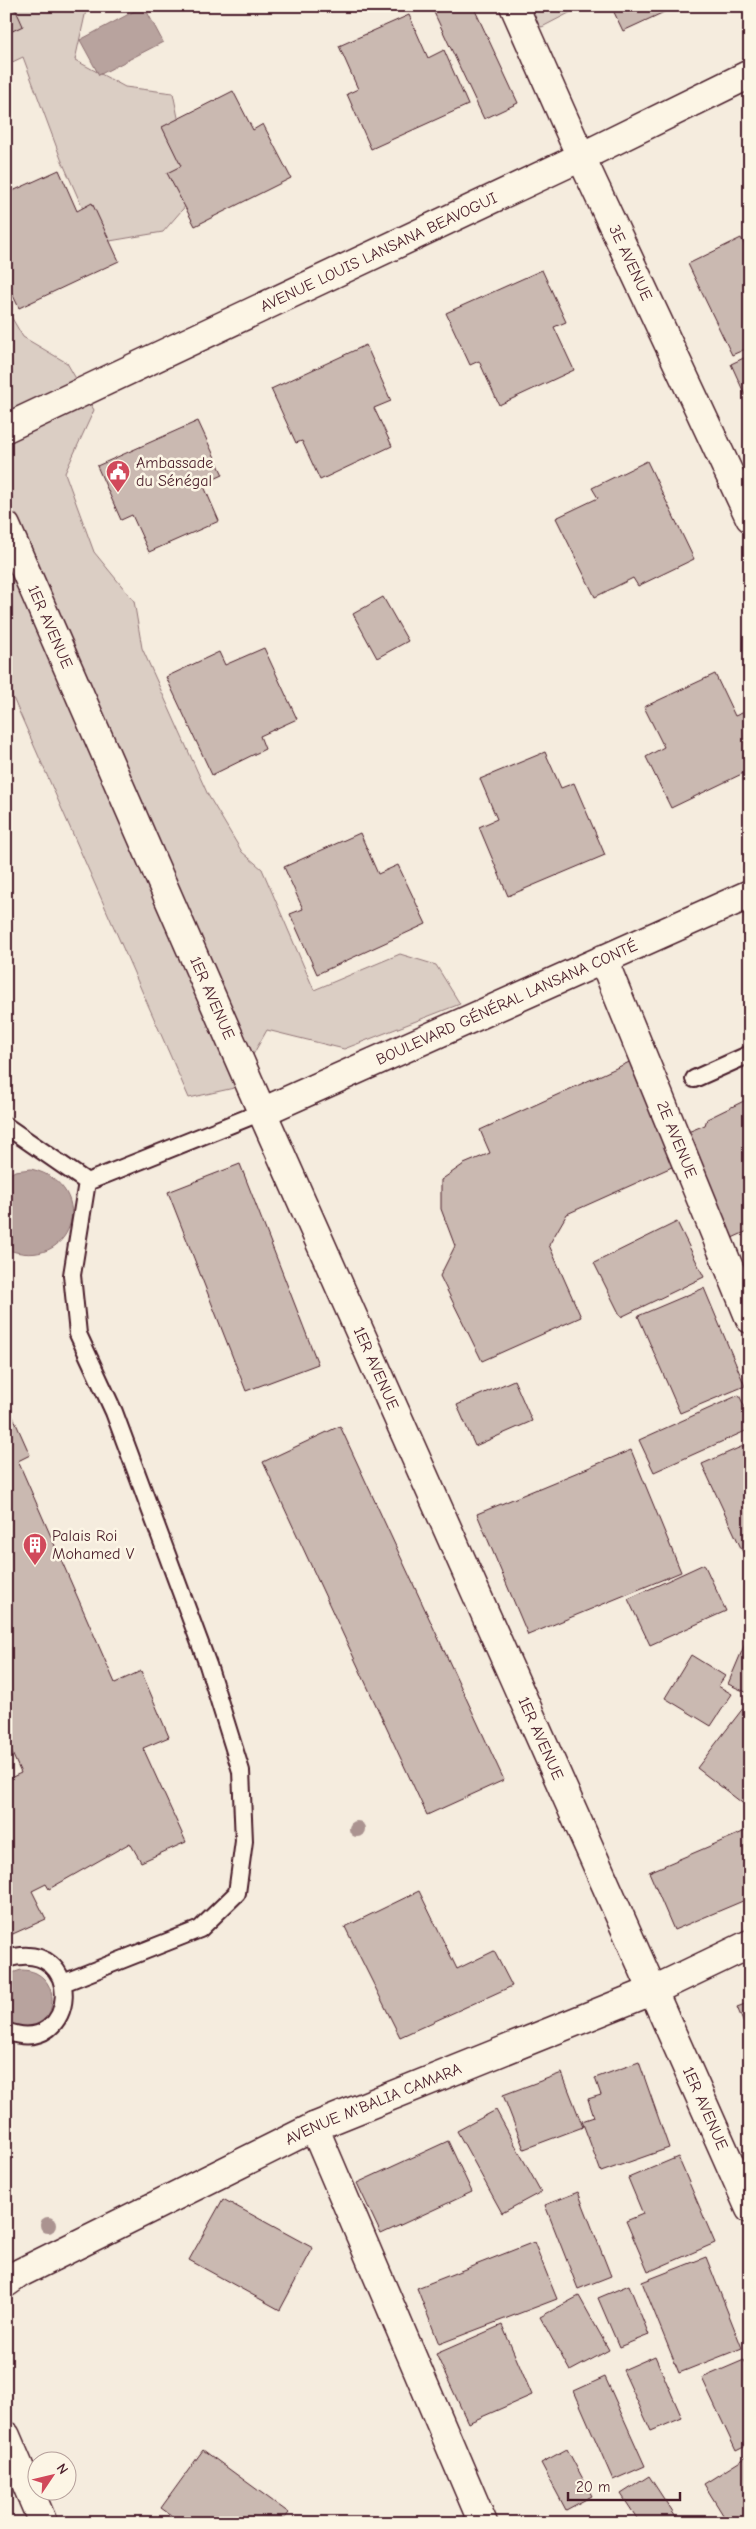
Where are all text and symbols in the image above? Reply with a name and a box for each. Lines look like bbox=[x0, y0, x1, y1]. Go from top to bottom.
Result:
street label: AVENUE LOUIS LANSANA BEAVOGUI bbox=[258, 189, 500, 316]
street label: 3E AVENUE bbox=[605, 222, 656, 304]
place label: Ambassade du Sénégal bbox=[136, 454, 213, 490]
public building icon: Ambassade du Sénégal bbox=[105, 459, 131, 493]
street label: 1ER AVENUE bbox=[24, 582, 76, 671]
street label: BOULEVARD GÉNÉRAL LANSANA CONTÉ bbox=[373, 935, 640, 1069]
street label: 1ER AVENUE bbox=[186, 954, 238, 1043]
street label: 2E AVENUE bbox=[653, 1098, 701, 1181]
street label: 1ER AVENUE bbox=[350, 1324, 402, 1413]
place label: Palais Roi Mohamed V bbox=[52, 1527, 135, 1563]
building icon: Palais Roi Mohamed V bbox=[22, 1532, 48, 1566]
street label: 1ER AVENUE bbox=[514, 1694, 567, 1783]
street label: AVENUE M'BALIA CAMARA bbox=[282, 2060, 464, 2149]
street label: 1ER AVENUE bbox=[679, 2064, 732, 2153]
north arrow bbox=[28, 2452, 78, 2502]
text: N bbox=[53, 2460, 72, 2477]
scale bar bbox=[568, 2469, 681, 2501]
text: 20 m bbox=[576, 2478, 610, 2496]

